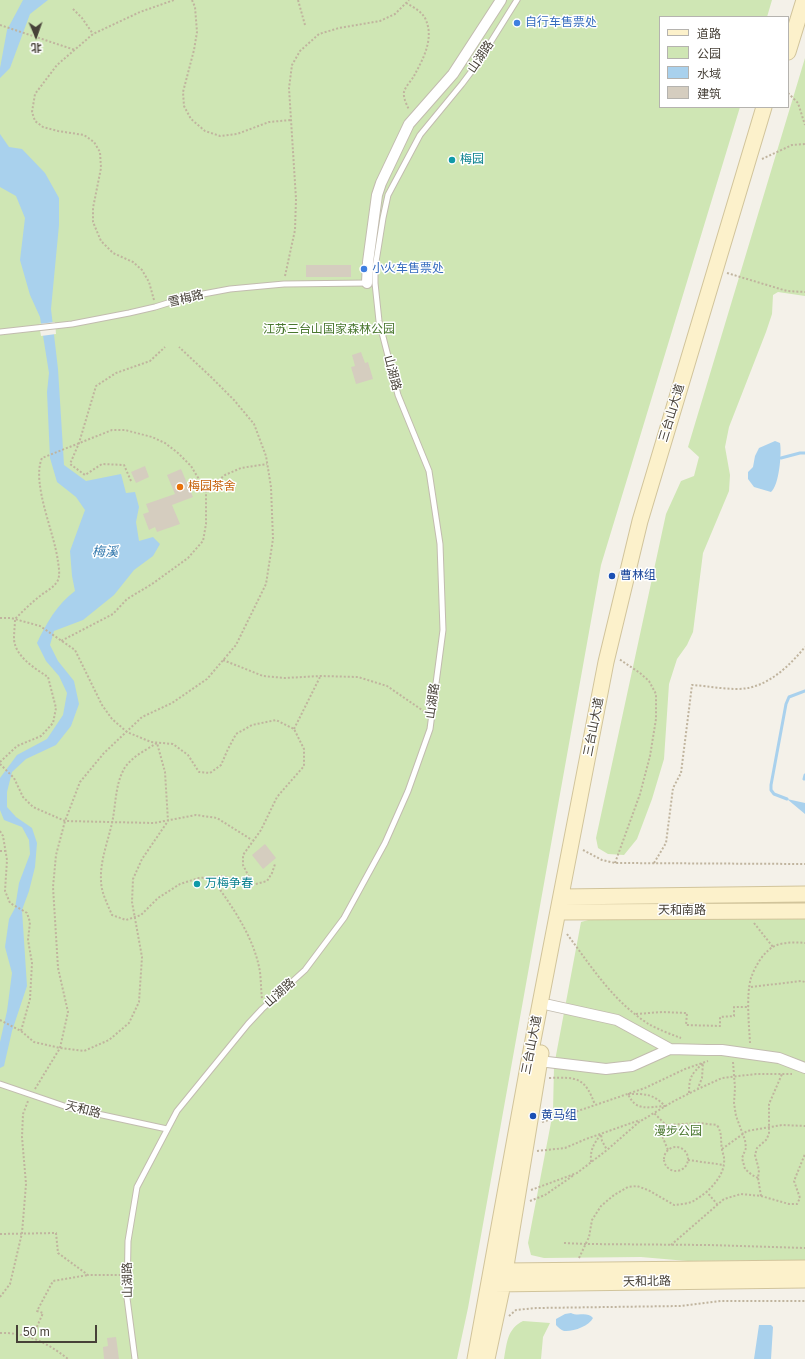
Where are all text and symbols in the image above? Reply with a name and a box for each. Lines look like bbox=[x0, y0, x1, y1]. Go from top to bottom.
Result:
north arrow bbox=[16, 16, 56, 56]
place label: 自行车售票处 bbox=[525, 16, 597, 30]
legend bbox=[659, 16, 789, 108]
marker: 自行车售票处 bbox=[512, 18, 522, 28]
text: 道路 bbox=[697, 27, 721, 41]
street label: 山湖路 bbox=[465, 38, 497, 76]
text: 北 bbox=[31, 42, 42, 54]
text: 公园 bbox=[697, 47, 721, 61]
text: 水域 bbox=[697, 67, 721, 81]
text: 建筑 bbox=[697, 87, 721, 101]
place label: 梅园 bbox=[460, 153, 484, 167]
marker: 梅园 bbox=[447, 155, 457, 165]
place label: 小火车售票处 bbox=[372, 262, 444, 276]
marker: 小火车售票处 bbox=[359, 264, 369, 274]
street label: 雪梅路 bbox=[167, 288, 205, 310]
park label: 江苏三台山国家森林公园 bbox=[263, 323, 395, 337]
street label: 山湖路 bbox=[380, 354, 404, 392]
street label: 三台山大道 bbox=[656, 382, 688, 444]
place label: 梅园茶舍 bbox=[188, 480, 236, 494]
marker: 梅园茶舍 bbox=[175, 482, 185, 492]
water label: 梅溪 bbox=[92, 544, 118, 560]
place label: 曹林组 bbox=[620, 569, 656, 583]
marker: 曹林组 bbox=[607, 571, 617, 581]
street label: 山湖路 bbox=[423, 682, 443, 720]
street label: 三台山大道 bbox=[581, 696, 607, 758]
place label: 万梅争春 bbox=[205, 877, 253, 891]
marker: 万梅争春 bbox=[192, 879, 202, 889]
street label: 天和南路 bbox=[658, 904, 706, 918]
street label: 山湖路 bbox=[262, 976, 298, 1010]
street label: 三台山大道 bbox=[519, 1014, 545, 1076]
street label: 天和路 bbox=[64, 1099, 102, 1121]
place label: 黄马组 bbox=[541, 1109, 577, 1123]
marker: 黄马组 bbox=[528, 1111, 538, 1121]
park label: 漫步公园 bbox=[654, 1125, 702, 1139]
street label: 山湖路 bbox=[120, 1262, 136, 1298]
street label: 天和北路 bbox=[623, 1274, 671, 1290]
scale bar bbox=[18, 1317, 99, 1343]
text: 50 m bbox=[23, 1325, 50, 1339]

